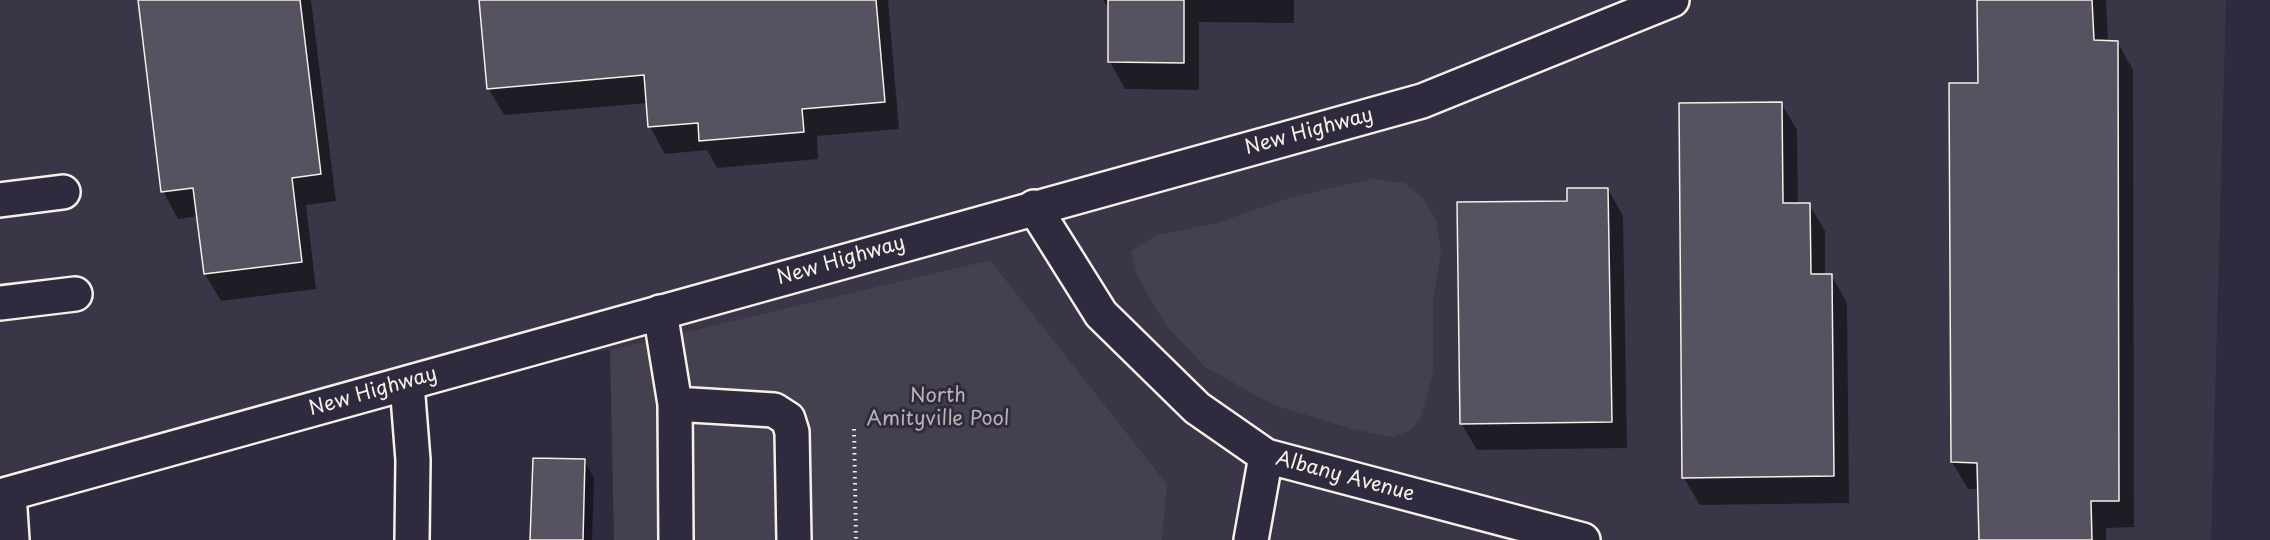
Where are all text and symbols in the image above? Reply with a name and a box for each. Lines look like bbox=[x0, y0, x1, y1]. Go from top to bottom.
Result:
street label: New Highway bbox=[1242, 103, 1376, 161]
street label: New Highway bbox=[774, 231, 908, 291]
street label: New Highway bbox=[306, 362, 440, 422]
park label: North Amityville Pool bbox=[866, 384, 1010, 431]
street label: Albany Avenue bbox=[1273, 447, 1417, 507]

